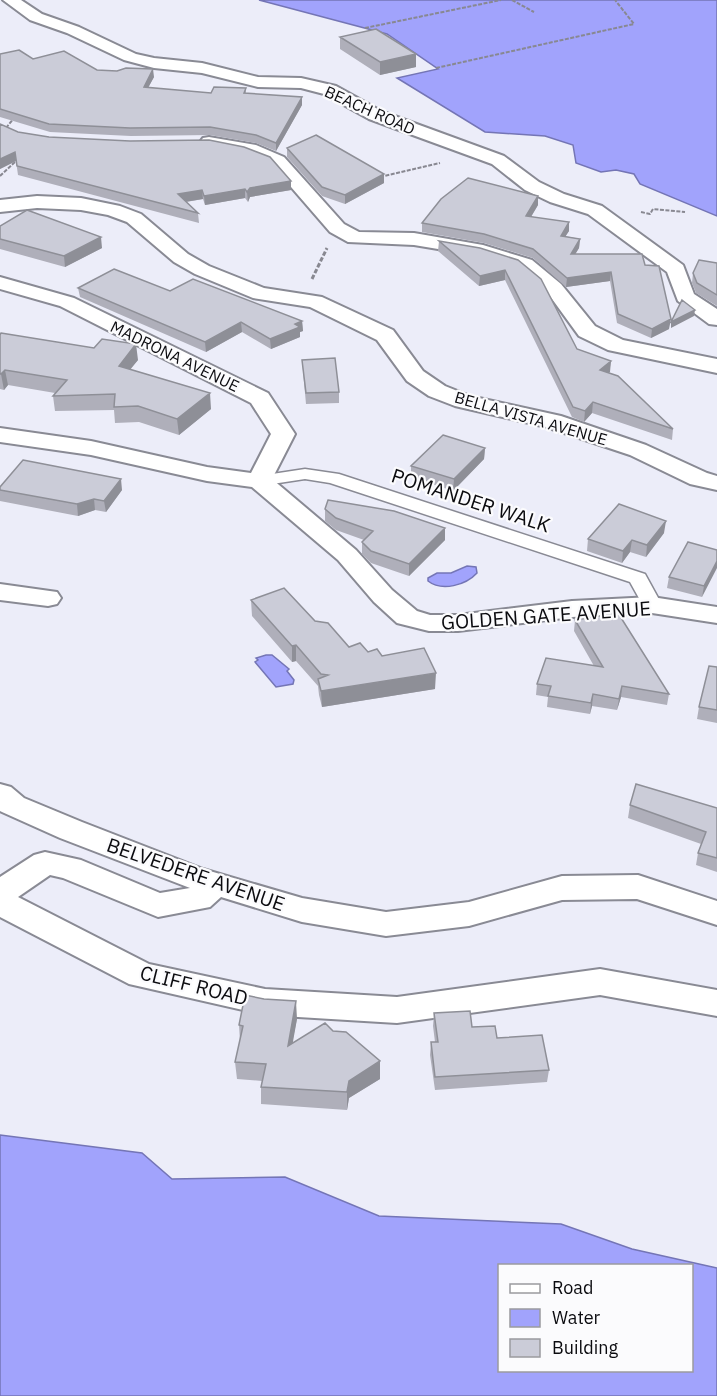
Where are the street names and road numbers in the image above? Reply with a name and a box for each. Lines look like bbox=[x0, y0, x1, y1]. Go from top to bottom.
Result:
street label: BEACH ROAD bbox=[322, 81, 418, 139]
street label: MADRONA AVENUE bbox=[107, 316, 243, 396]
street label: BELLA VISTA AVENUE bbox=[452, 387, 610, 449]
street label: POMANDER WALK bbox=[388, 462, 554, 538]
street label: GOLDEN GATE AVENUE bbox=[440, 594, 652, 636]
street label: BELVEDERE AVENUE bbox=[103, 831, 289, 917]
street label: CLIFF ROAD bbox=[137, 959, 251, 1011]

